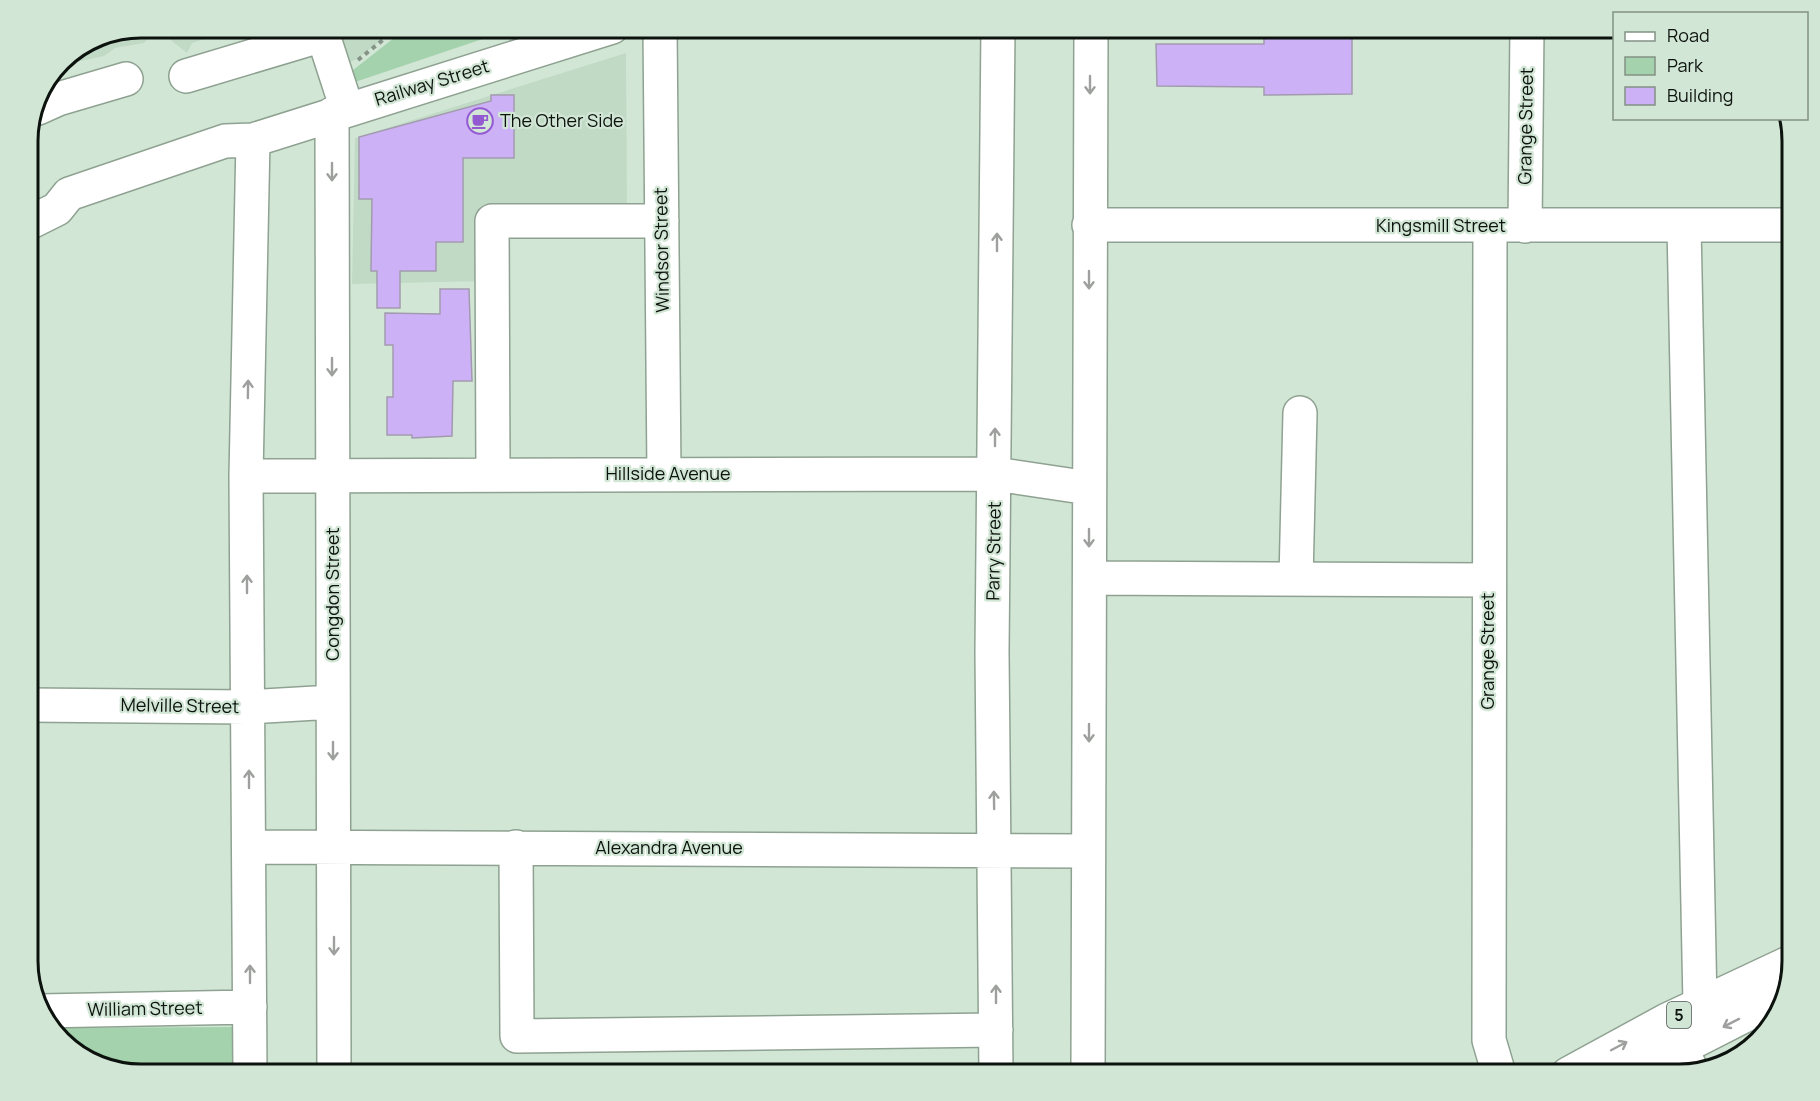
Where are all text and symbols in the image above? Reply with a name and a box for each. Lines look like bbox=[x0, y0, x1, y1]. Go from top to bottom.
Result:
legend bbox=[1613, 12, 1808, 120]
text: Road bbox=[1667, 23, 1710, 47]
street label: Railway Street bbox=[372, 53, 492, 111]
text: Park bbox=[1667, 53, 1704, 77]
street label: Grange Street bbox=[1512, 67, 1538, 185]
one-way arrow bbox=[1084, 75, 1096, 95]
text: Building bbox=[1667, 83, 1733, 107]
cafe icon: The Other Side bbox=[465, 106, 495, 136]
place label: The Other Side bbox=[500, 108, 624, 132]
one-way arrow bbox=[326, 162, 338, 182]
street label: Windsor Street bbox=[648, 187, 674, 313]
street label: Kingsmill Street bbox=[1376, 213, 1506, 237]
one-way arrow bbox=[991, 232, 1003, 252]
one-way arrow bbox=[1083, 270, 1095, 290]
one-way arrow bbox=[326, 357, 338, 377]
one-way arrow bbox=[243, 379, 254, 399]
one-way arrow bbox=[989, 427, 1001, 447]
street label: Hillside Avenue bbox=[606, 461, 731, 485]
street label: Parry Street bbox=[980, 501, 1006, 601]
street label: Congdon Street bbox=[320, 527, 344, 661]
one-way arrow bbox=[1083, 528, 1095, 548]
one-way arrow bbox=[242, 574, 253, 594]
street label: Grange Street bbox=[1475, 592, 1499, 710]
street label: Melville Street bbox=[121, 692, 240, 718]
one-way arrow bbox=[1083, 723, 1095, 743]
one-way arrow bbox=[327, 741, 339, 761]
one-way arrow bbox=[243, 769, 255, 789]
one-way arrow bbox=[988, 790, 1000, 810]
street label: Alexandra Avenue bbox=[595, 835, 743, 859]
one-way arrow bbox=[328, 936, 340, 956]
one-way arrow bbox=[244, 964, 256, 984]
one-way arrow bbox=[990, 985, 1002, 1005]
street label: William Street bbox=[87, 995, 203, 1021]
road number: 5 bbox=[1667, 1002, 1691, 1028]
one-way arrow bbox=[1723, 1018, 1741, 1029]
one-way arrow bbox=[1610, 1040, 1627, 1052]

